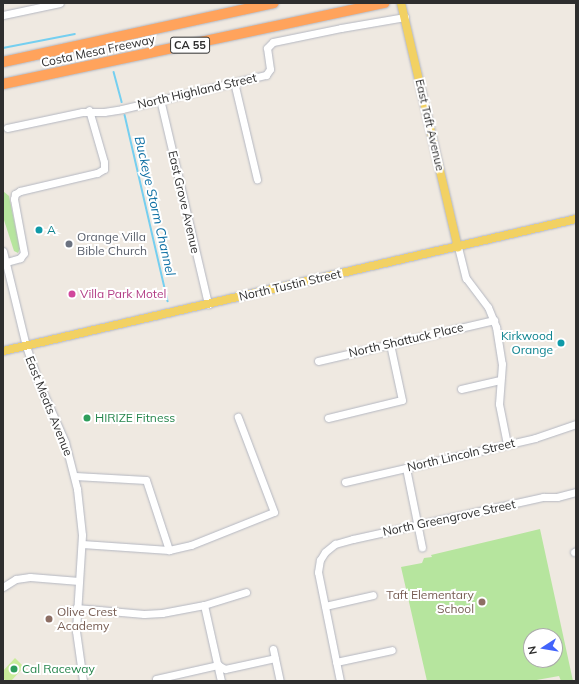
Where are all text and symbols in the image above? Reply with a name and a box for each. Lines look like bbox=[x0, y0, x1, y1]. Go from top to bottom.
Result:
street label: Costa Mesa Freeway bbox=[40, 32, 156, 70]
road number: CA 55 bbox=[170, 36, 210, 54]
street label: North Highland Street bbox=[136, 70, 258, 112]
street label: East Taft Avenue bbox=[412, 78, 448, 172]
water label: Buckeye Storm Channel bbox=[131, 135, 179, 277]
street label: East Grove Avenue bbox=[165, 149, 203, 255]
place label: A bbox=[47, 223, 56, 237]
marker: A bbox=[34, 225, 44, 235]
place label: Orange Villa Bible Church bbox=[77, 230, 147, 258]
marker: Orange Villa Bible Church bbox=[64, 239, 74, 249]
street label: North Tustin Street bbox=[237, 266, 343, 304]
place label: Villa Park Motel bbox=[80, 287, 166, 301]
marker: Villa Park Motel bbox=[67, 289, 77, 299]
street label: North Shattuck Place bbox=[347, 320, 465, 360]
place label: Kirkwood Orange bbox=[501, 329, 553, 357]
marker: Kirkwood Orange bbox=[556, 338, 566, 348]
street label: East Meats Avenue bbox=[22, 354, 76, 458]
place label: HIRIZE Fitness bbox=[95, 411, 175, 425]
marker: HIRIZE Fitness bbox=[82, 413, 92, 423]
street label: North Lincoln Street bbox=[406, 436, 516, 474]
street label: North Greengrove Street bbox=[381, 497, 517, 539]
place label: Taft Elementary School bbox=[386, 588, 474, 616]
marker: Taft Elementary School bbox=[477, 597, 487, 607]
place label: Olive Crest Academy bbox=[57, 605, 117, 633]
marker: Olive Crest Academy bbox=[44, 614, 54, 624]
north arrow bbox=[523, 628, 563, 668]
text: N bbox=[525, 645, 540, 656]
place label: Cal Raceway bbox=[22, 662, 95, 676]
marker: Cal Raceway bbox=[9, 664, 19, 674]

